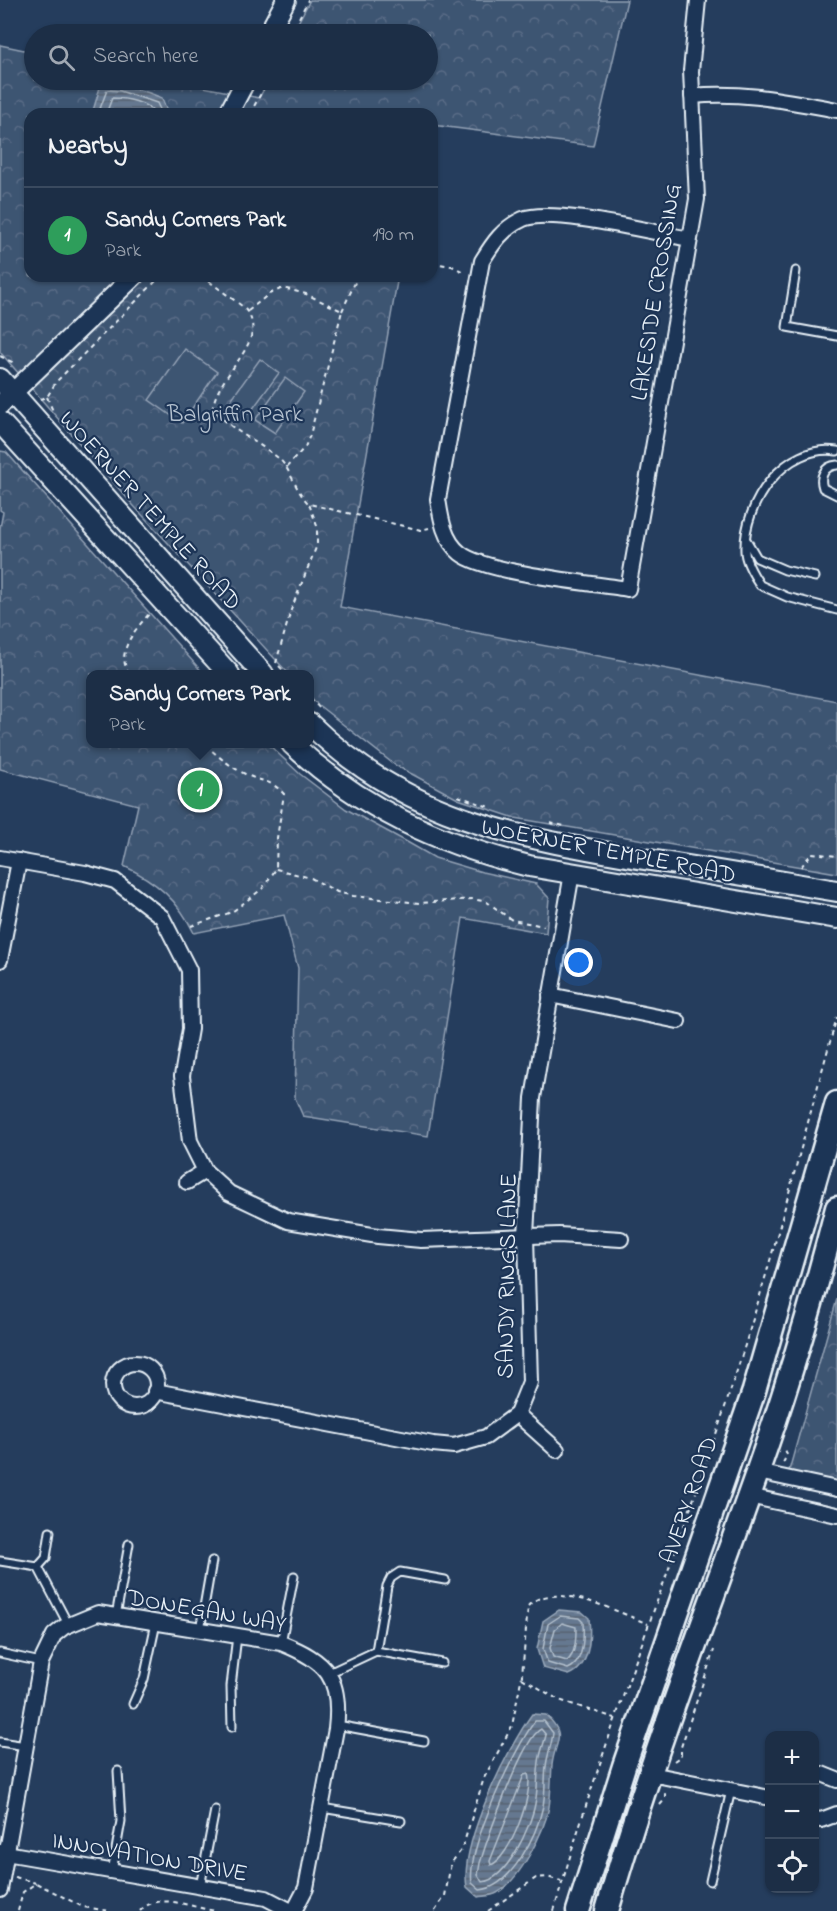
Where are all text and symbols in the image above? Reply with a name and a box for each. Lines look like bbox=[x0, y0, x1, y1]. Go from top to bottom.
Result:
search box bbox=[24, 24, 438, 90]
icon: search bbox=[45, 41, 78, 74]
text: Search here bbox=[93, 41, 198, 73]
text: Nearby bbox=[48, 128, 127, 166]
street label: LAKESIDE CROSSING bbox=[623, 181, 692, 403]
text: Sandy Corners Park bbox=[105, 205, 286, 237]
text: 1 bbox=[64, 221, 71, 250]
text: 190 m bbox=[372, 221, 414, 250]
text: Park bbox=[105, 237, 141, 266]
park label: Balgriffin Park bbox=[166, 398, 303, 433]
street label: WOERNER TEMPLE ROAD bbox=[50, 404, 249, 619]
popup bbox=[86, 670, 314, 748]
text: Sandy Corners Park bbox=[109, 679, 291, 711]
text: Park bbox=[109, 711, 146, 740]
pin: 1 bbox=[180, 768, 220, 812]
street label: WOERNER TEMPLE ROAD bbox=[478, 811, 739, 894]
your location bbox=[564, 948, 593, 977]
street label: SANDY RINGS LANE bbox=[489, 1173, 528, 1379]
street label: AVERY ROAD bbox=[652, 1432, 728, 1569]
street label: DONEGAN WAY bbox=[123, 1581, 289, 1644]
map controls bbox=[765, 1731, 819, 1893]
button: + bbox=[765, 1731, 819, 1785]
button: − bbox=[765, 1785, 819, 1839]
street label: INNOVATION DRIVE bbox=[49, 1824, 250, 1893]
button: locate bbox=[765, 1839, 819, 1893]

